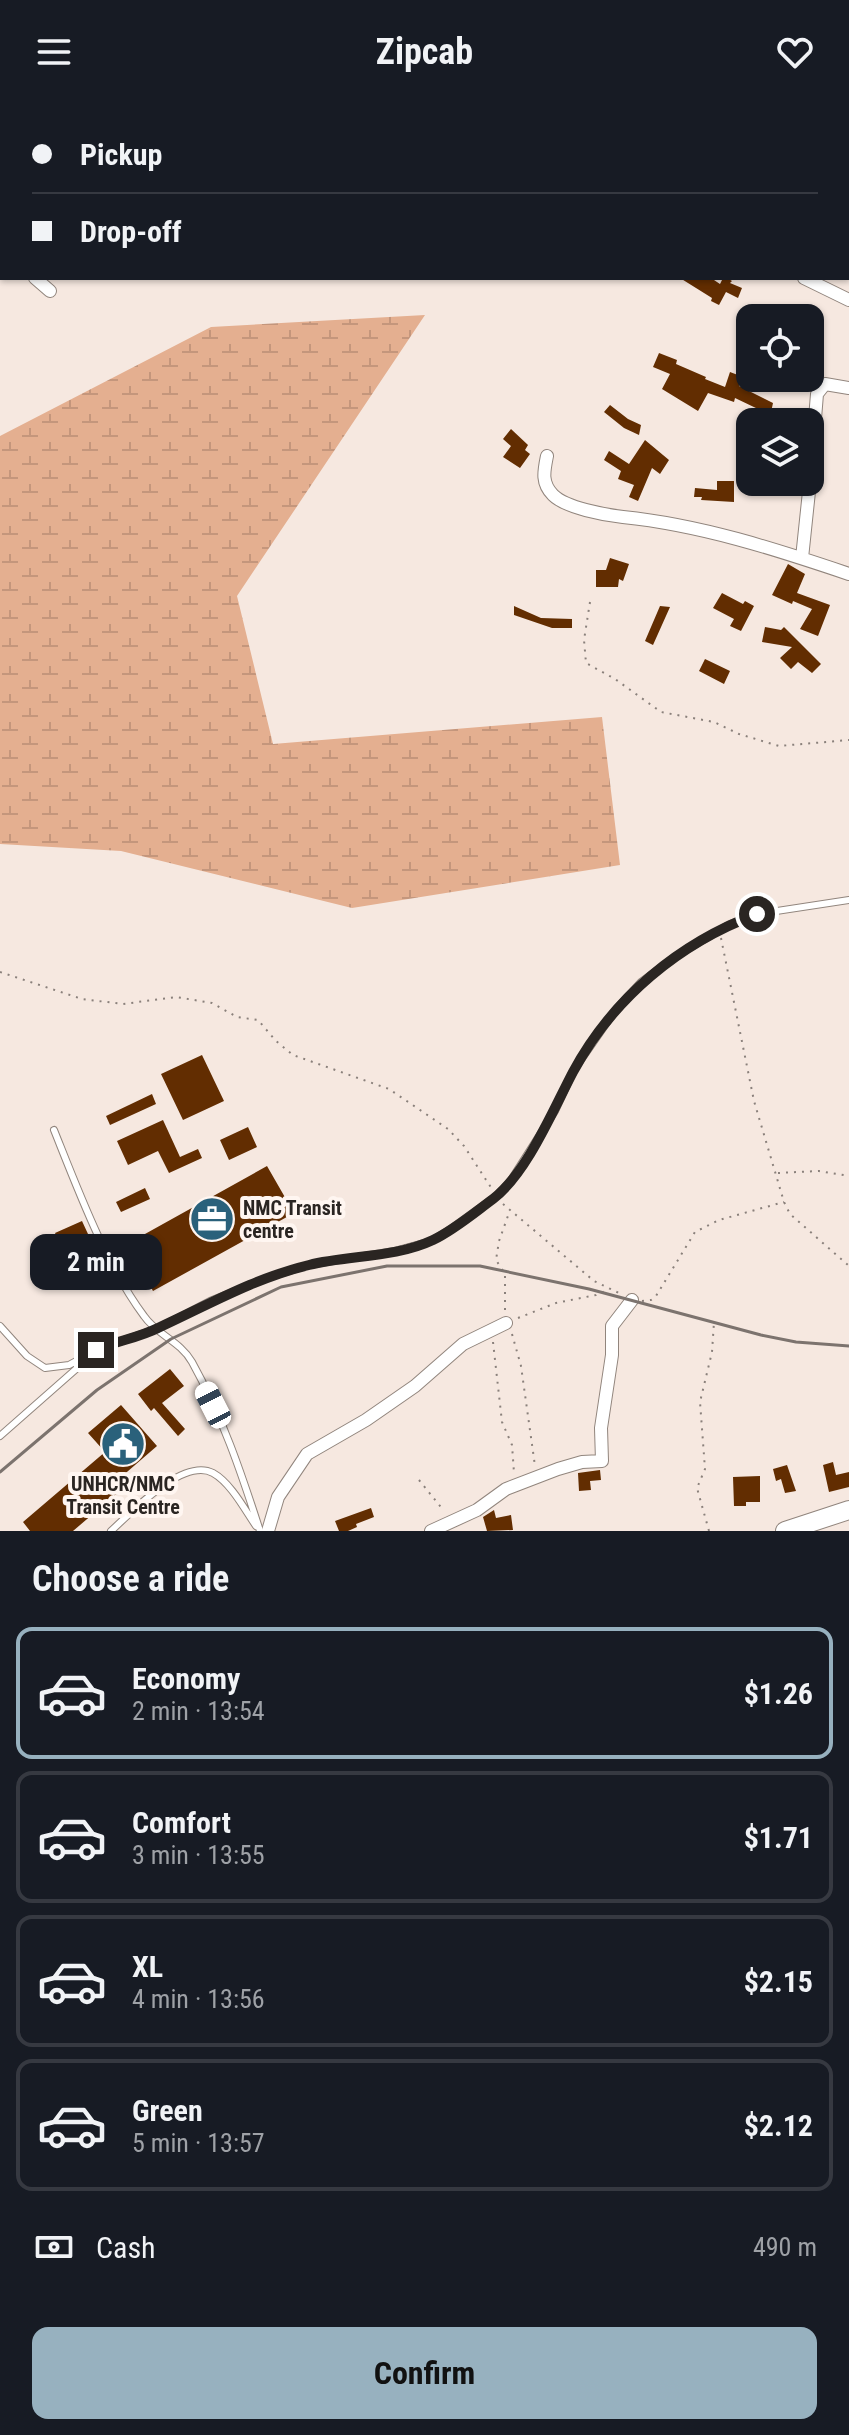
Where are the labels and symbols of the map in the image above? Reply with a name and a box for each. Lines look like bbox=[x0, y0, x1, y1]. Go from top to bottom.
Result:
route start bbox=[739, 896, 775, 932]
office icon: NMC Transit centre bbox=[188, 1195, 236, 1243]
place label: NMC Transit centre bbox=[243, 1196, 342, 1243]
callout: 2 min bbox=[30, 1234, 162, 1290]
route end bbox=[78, 1332, 114, 1368]
car bbox=[191, 1378, 235, 1432]
public building icon: UNHCR/NMC Transit Centre bbox=[99, 1420, 147, 1468]
place label: UNHCR/NMC Transit Centre bbox=[66, 1472, 180, 1519]

